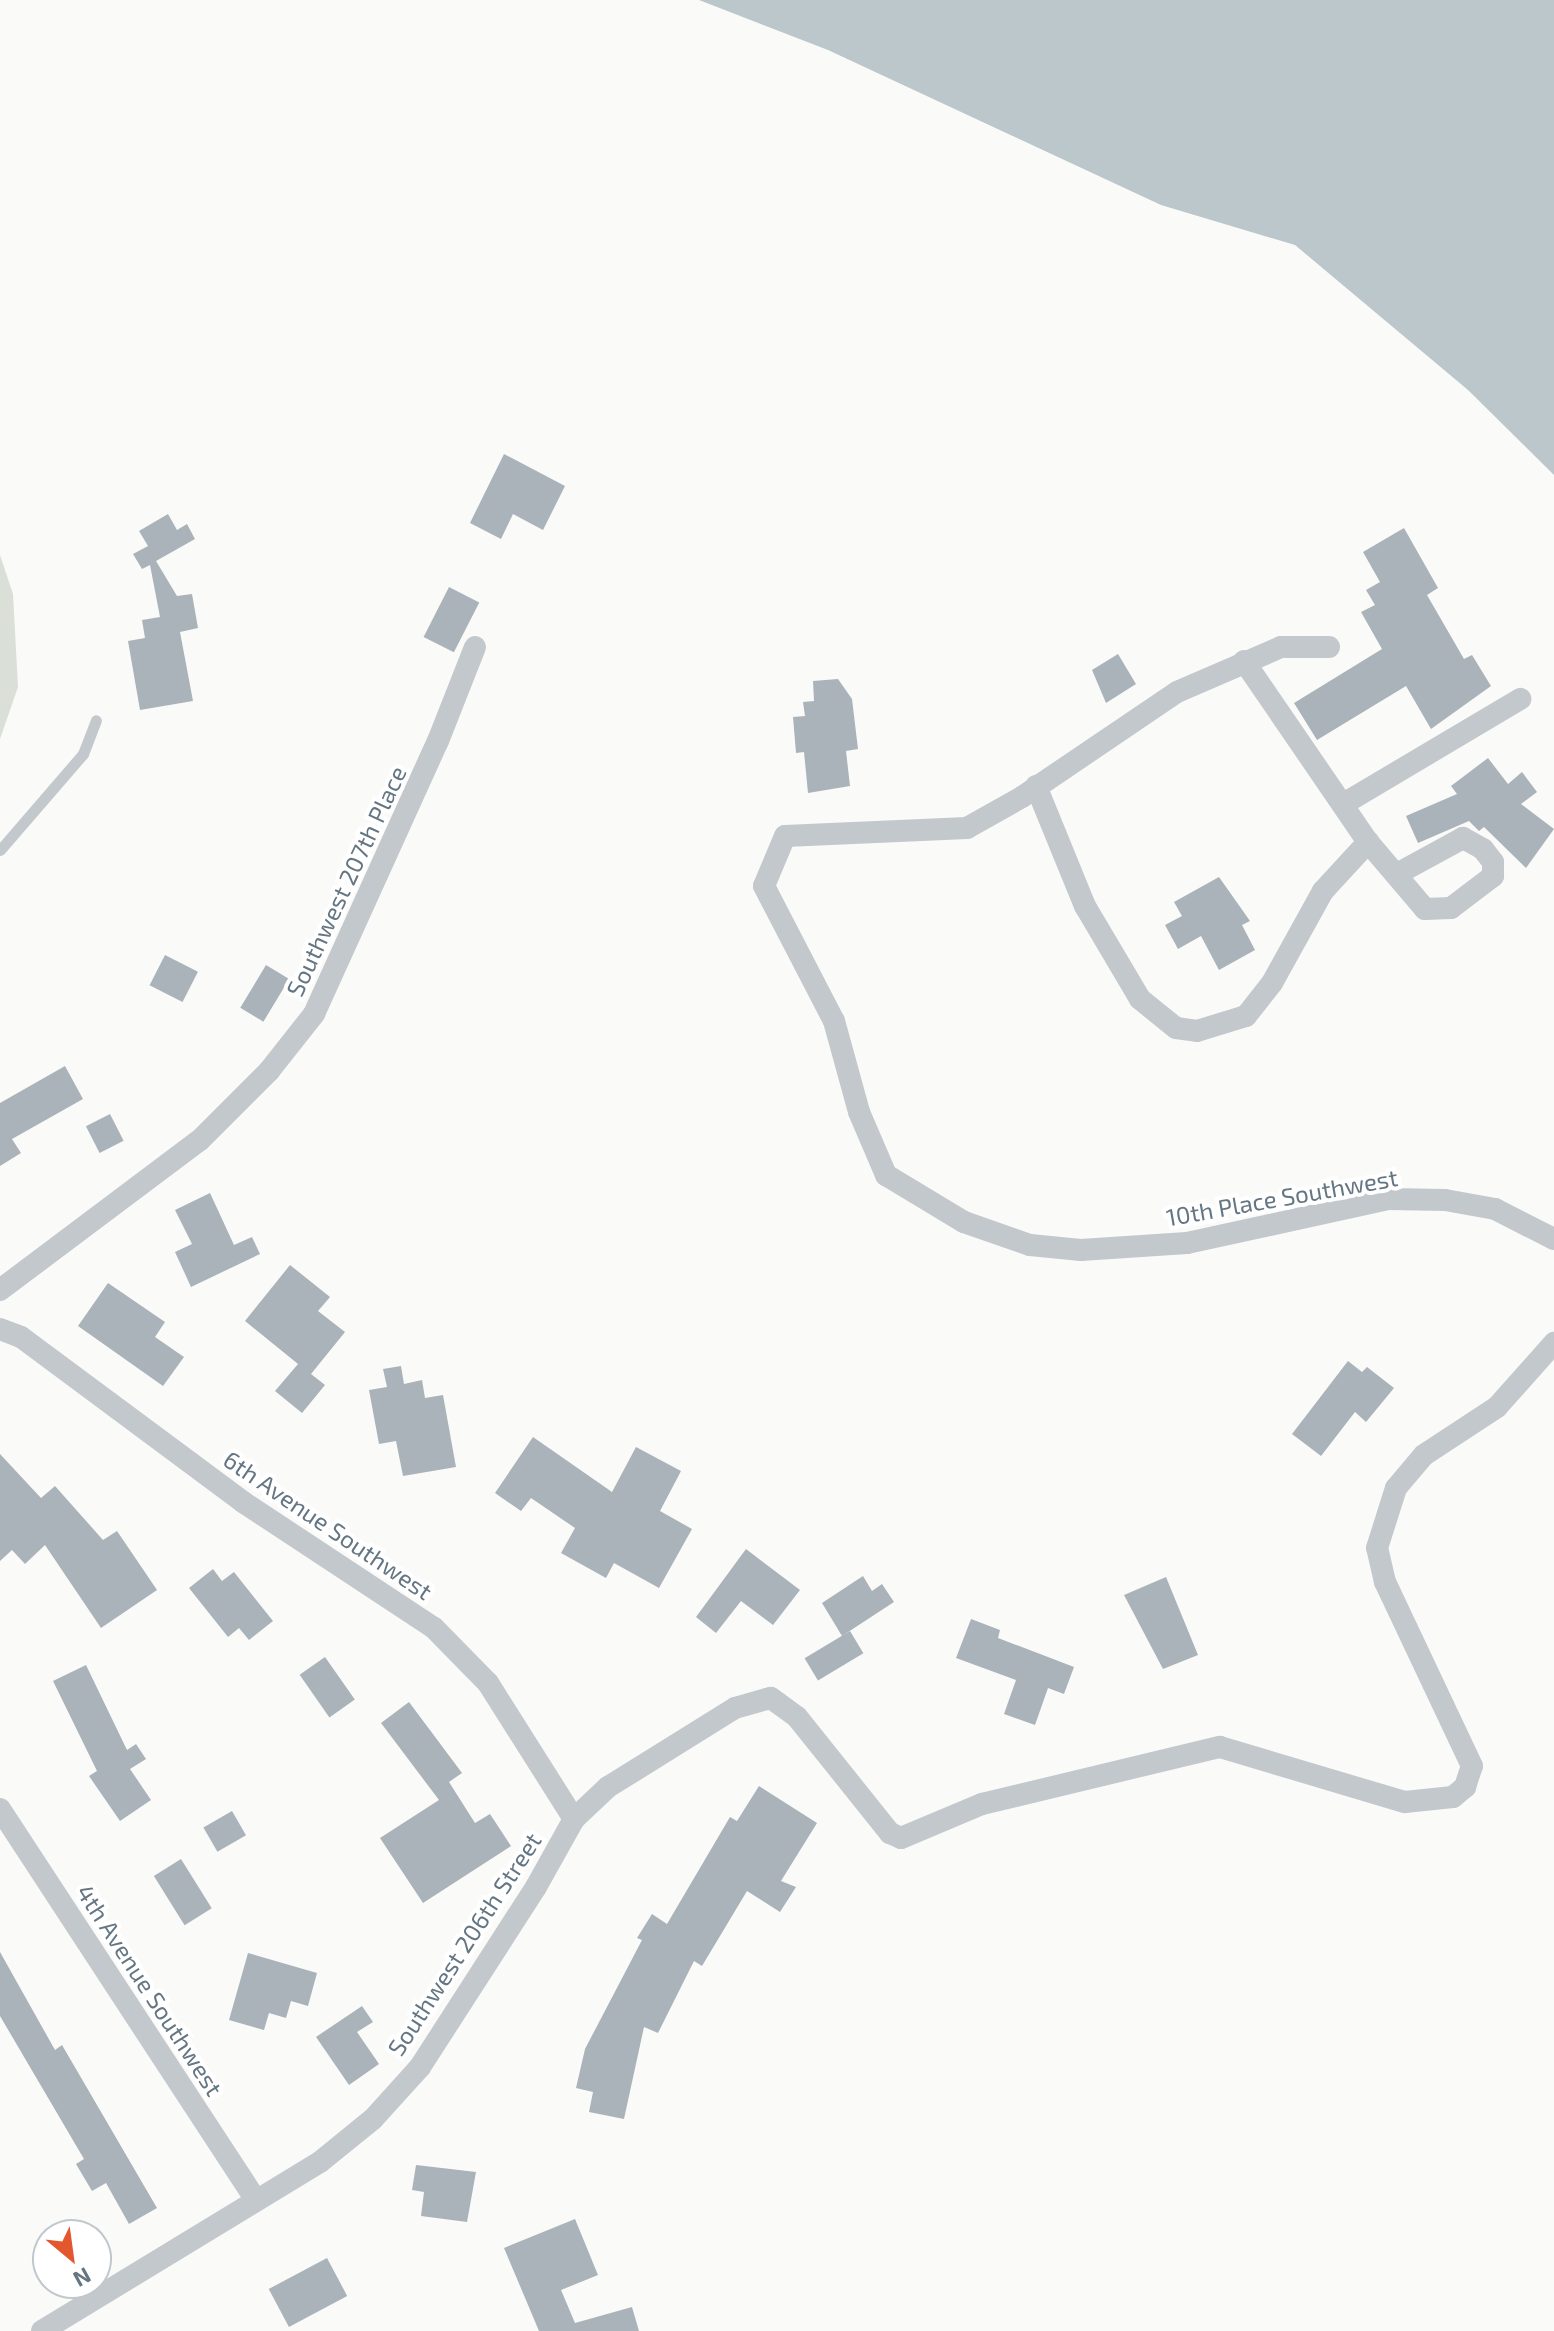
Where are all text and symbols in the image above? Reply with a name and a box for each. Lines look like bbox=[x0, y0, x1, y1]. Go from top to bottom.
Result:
street label: Southwest 207th Place bbox=[280, 761, 412, 1001]
street label: 10th Place Southwest bbox=[1164, 1162, 1400, 1232]
street label: 6th Avenue Southwest bbox=[218, 1444, 438, 1606]
street label: Southwest 206th Street bbox=[381, 1827, 547, 2061]
street label: 4th Avenue Southwest bbox=[71, 1879, 229, 2101]
north arrow bbox=[32, 2219, 112, 2299]
text: N bbox=[69, 2263, 96, 2293]

